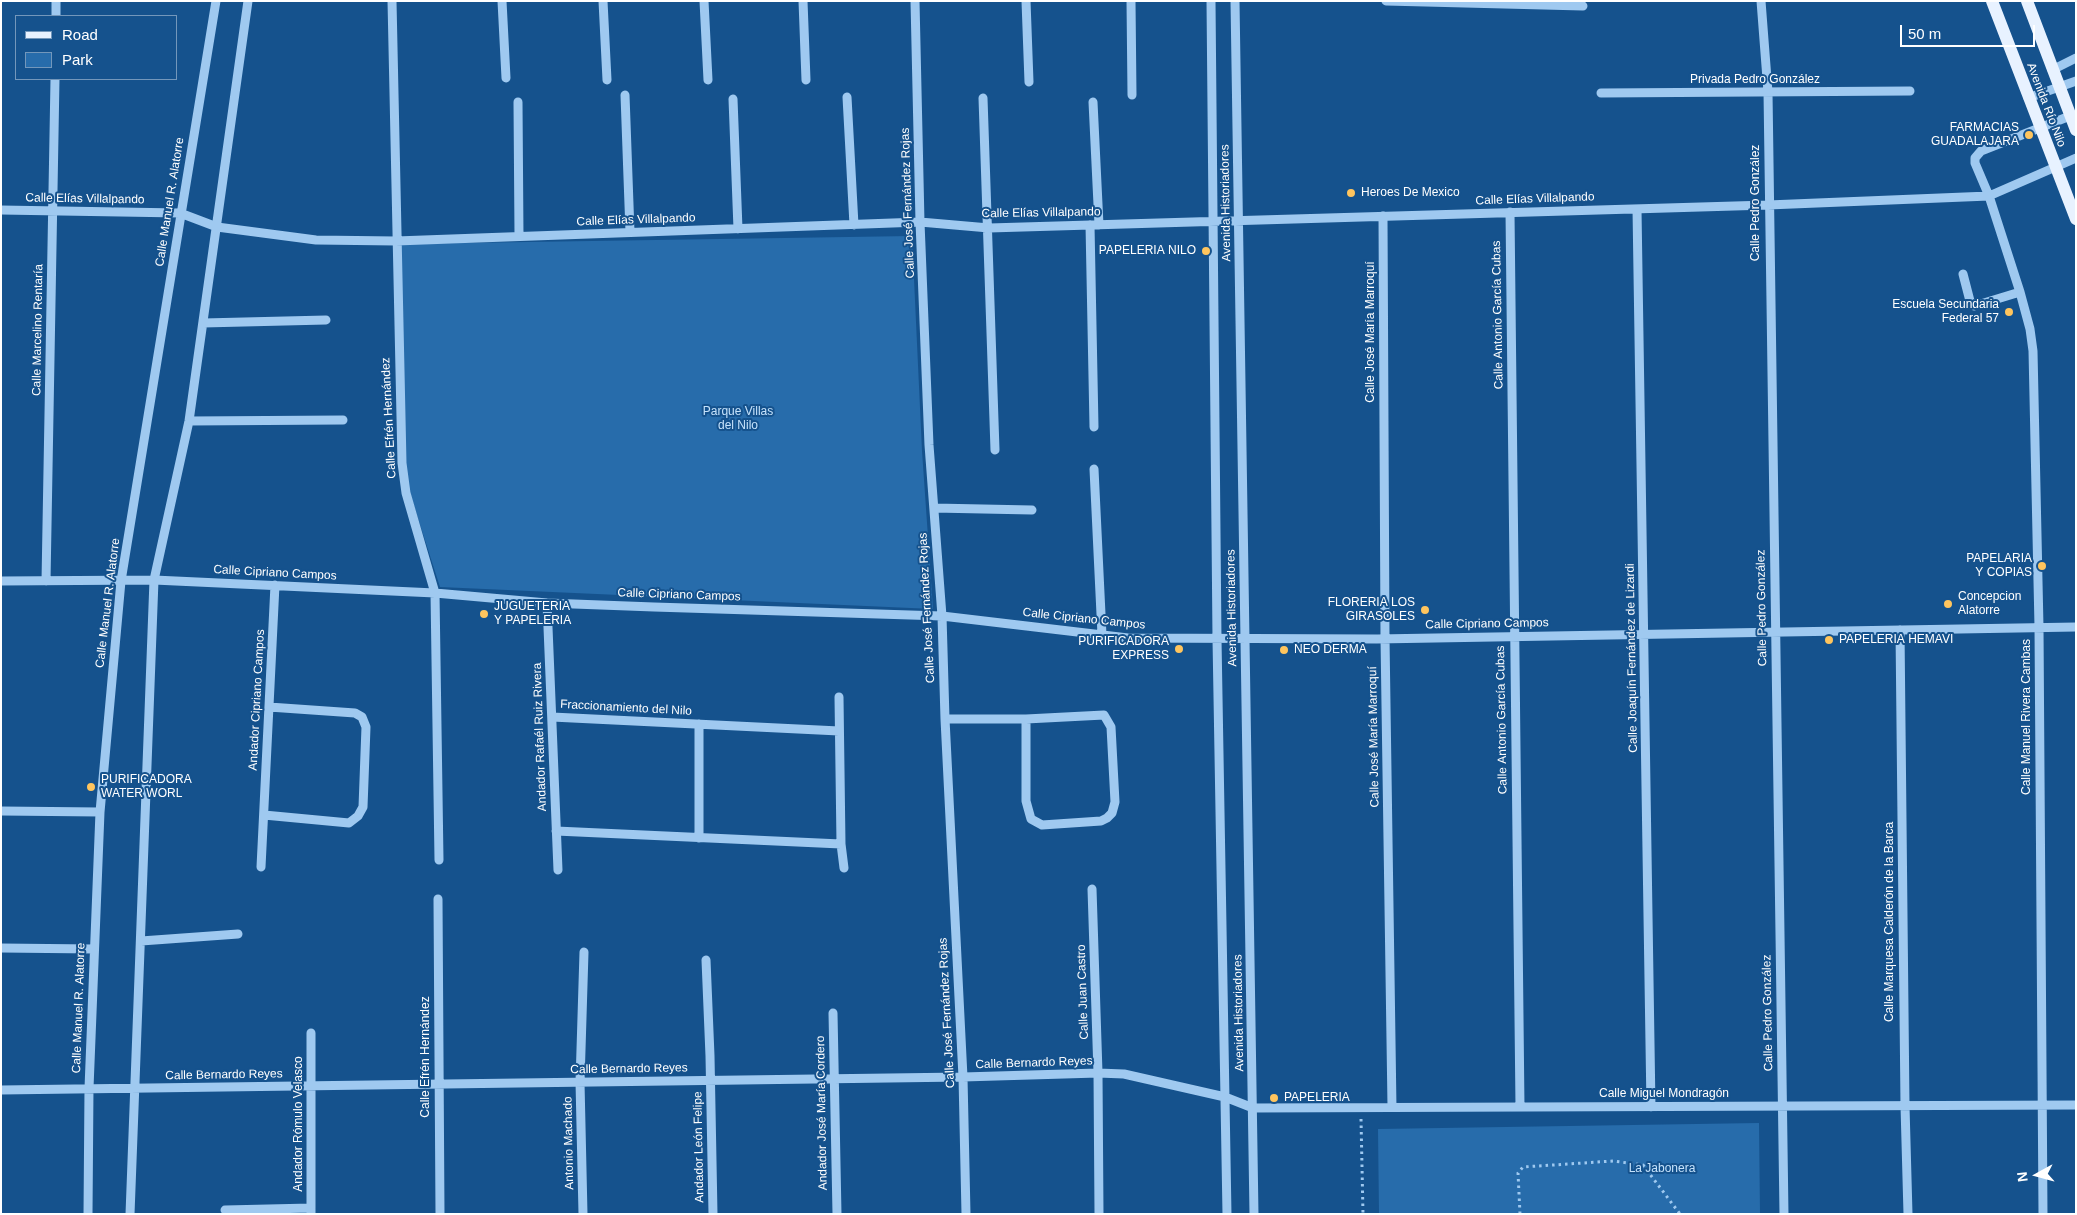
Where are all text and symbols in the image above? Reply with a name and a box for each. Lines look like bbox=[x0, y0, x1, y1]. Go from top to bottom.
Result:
legend bbox=[15, 15, 178, 80]
scale bar bbox=[1902, 15, 2037, 47]
text: 50 m bbox=[1908, 25, 1941, 42]
text: Road bbox=[62, 26, 98, 43]
text: Park bbox=[62, 51, 93, 68]
street label: Avenida Río Nilo bbox=[2023, 61, 2069, 149]
street label: Privada Pedro González bbox=[1690, 73, 1820, 87]
place label: FARMACIAS GUADALAJARA bbox=[1931, 121, 2019, 149]
street label: Calle José Fernández Rojas bbox=[898, 127, 918, 279]
marker: FARMACIAS GUADALAJARA bbox=[2023, 129, 2035, 141]
street label: Calle Manuel R. Alatorre bbox=[153, 136, 187, 268]
street label: Avenida Historiadores bbox=[1218, 144, 1234, 262]
street label: Calle Pedro González bbox=[1749, 145, 1763, 261]
place label: Heroes De Mexico bbox=[1361, 186, 1460, 200]
marker: Heroes De Mexico bbox=[1345, 187, 1357, 199]
street label: Calle Elías Villalpando bbox=[1475, 190, 1595, 208]
street label: Calle Elías Villalpando bbox=[25, 191, 145, 207]
street label: Calle Elías Villalpando bbox=[981, 205, 1101, 221]
street label: Calle Elías Villalpando bbox=[576, 211, 696, 229]
street label: Calle Antonio García Cubas bbox=[1490, 241, 1506, 389]
place label: PAPELERIA NILO bbox=[1099, 244, 1196, 258]
marker: PAPELERIA NILO bbox=[1200, 245, 1212, 257]
street label: Calle José María Marroquí bbox=[1364, 261, 1378, 403]
street label: Calle Marcelino Rentaría bbox=[30, 264, 46, 396]
place label: Escuela Secundaria Federal 57 bbox=[1892, 298, 1999, 326]
marker: Escuela Secundaria Federal 57 bbox=[2003, 306, 2015, 318]
street label: Calle Efrén Hernández bbox=[379, 357, 399, 479]
park label: Parque Villas del Nilo bbox=[703, 405, 773, 433]
street label: Calle José Fernández Rojas bbox=[916, 532, 938, 684]
street label: Calle Manuel R. Alatorre bbox=[93, 537, 123, 669]
street label: Avenida Historiadores bbox=[1224, 549, 1240, 667]
street label: Calle Pedro González bbox=[1754, 550, 1770, 666]
place label: PAPELARIA Y COPIAS bbox=[1966, 552, 2032, 580]
marker: PAPELARIA Y COPIAS bbox=[2036, 560, 2048, 572]
street label: Calle Cipriano Campos bbox=[213, 563, 337, 583]
street label: Calle Joaquín Fernández de Lizardi bbox=[1623, 563, 1641, 753]
street label: Calle Cipriano Campos bbox=[617, 586, 741, 604]
place label: Concepcion Alatorre bbox=[1958, 590, 2021, 618]
place label: FLORERIA LOS GIRASOLES bbox=[1328, 596, 1415, 624]
marker: Concepcion Alatorre bbox=[1942, 598, 1954, 610]
place label: JUGUETERIA Y PAPELERIA bbox=[494, 600, 571, 628]
marker: FLORERIA LOS GIRASOLES bbox=[1419, 604, 1431, 616]
street label: Calle Cipriano Campos bbox=[1022, 605, 1146, 633]
marker: JUGUETERIA Y PAPELERIA bbox=[478, 608, 490, 620]
street label: Calle Cipriano Campos bbox=[1425, 616, 1549, 632]
street label: Andador Cipriano Campos bbox=[246, 629, 268, 771]
place label: PAPELERIA HEMAVI bbox=[1839, 633, 1953, 647]
marker: PAPELERIA HEMAVI bbox=[1823, 634, 1835, 646]
place label: PURIFICADORA EXPRESS bbox=[1078, 635, 1169, 663]
street label: Calle Manuel Rivera Cambas bbox=[2020, 639, 2034, 795]
marker: PURIFICADORA EXPRESS bbox=[1173, 643, 1185, 655]
place label: NEO DERMA bbox=[1294, 643, 1367, 657]
marker: NEO DERMA bbox=[1278, 644, 1290, 656]
street label: Calle Antonio García Cubas bbox=[1494, 646, 1510, 794]
street label: Andador Rafaél Ruiz Rivera bbox=[530, 662, 550, 812]
street label: Calle José María Marroquí bbox=[1366, 666, 1382, 808]
street label: Fraccionamiento del Nilo bbox=[560, 697, 692, 719]
place label: PURIFICADORA WATER WORL bbox=[101, 773, 192, 801]
marker: PURIFICADORA WATER WORL bbox=[85, 781, 97, 793]
street label: Calle Marquesa Calderón de la Barca bbox=[1883, 822, 1897, 1022]
street label: Calle José Fernández Rojas bbox=[936, 937, 958, 1089]
street label: Calle Manuel R. Alatorre bbox=[70, 942, 88, 1074]
street label: Calle Juan Castro bbox=[1074, 944, 1092, 1040]
street label: Avenida Historiadores bbox=[1231, 954, 1247, 1072]
street label: Calle Pedro González bbox=[1760, 955, 1776, 1071]
street label: Calle Efrén Hernández bbox=[419, 996, 433, 1118]
street label: Andador José María Cordero bbox=[813, 1036, 831, 1190]
street label: Calle Bernardo Reyes bbox=[975, 1054, 1093, 1072]
street label: Andador Rómulo Velasco bbox=[292, 1056, 306, 1192]
street label: Calle Bernardo Reyes bbox=[570, 1061, 688, 1077]
street label: Calle Bernardo Reyes bbox=[165, 1067, 283, 1083]
street label: Calle Miguel Mondragón bbox=[1599, 1087, 1729, 1101]
street label: Andador León Felipe bbox=[691, 1091, 707, 1203]
place label: PAPELERIA bbox=[1284, 1091, 1350, 1105]
marker: PAPELERIA bbox=[1268, 1092, 1280, 1104]
street label: Antonio Machado bbox=[561, 1096, 577, 1190]
north arrow bbox=[2012, 1150, 2062, 1200]
park label: La Jabonera bbox=[1629, 1162, 1695, 1176]
text: N bbox=[2014, 1171, 2031, 1183]

